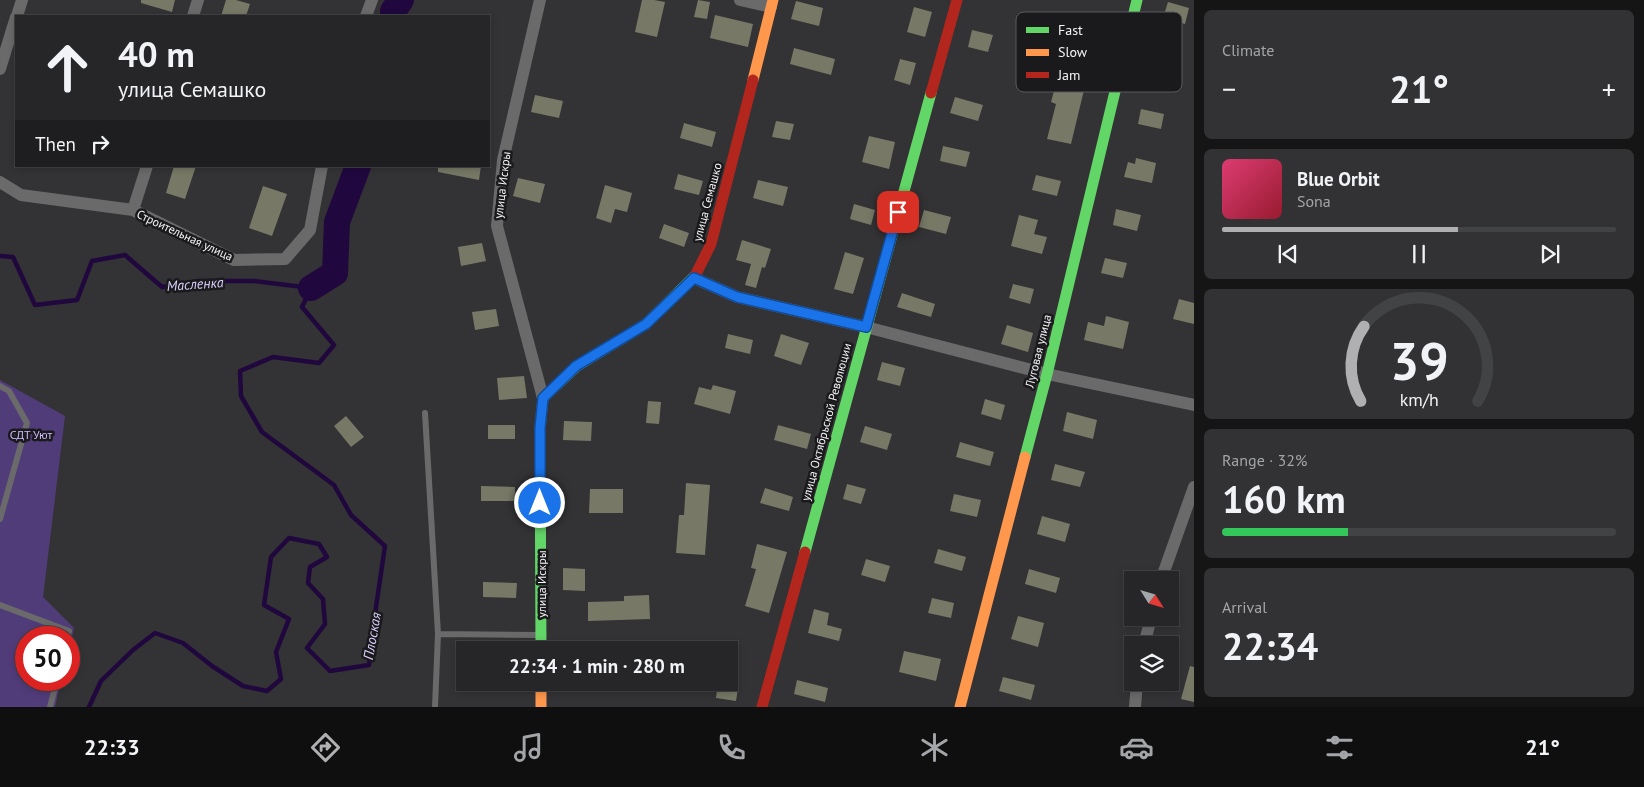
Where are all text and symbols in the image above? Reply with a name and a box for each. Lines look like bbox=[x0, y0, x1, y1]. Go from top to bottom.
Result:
legend bbox=[1016, 12, 1182, 92]
text: Fast bbox=[1058, 21, 1083, 39]
text: 40 m bbox=[118, 31, 195, 77]
icon: ahead bbox=[35, 35, 100, 100]
text: Climate bbox=[1222, 40, 1274, 60]
text: Slow bbox=[1058, 43, 1088, 61]
text: 21° bbox=[1389, 64, 1449, 113]
text: Jam bbox=[1057, 66, 1080, 84]
text: − bbox=[1222, 70, 1236, 107]
text: + bbox=[1602, 70, 1616, 107]
text: улица Семашко bbox=[118, 75, 266, 103]
icon: right bbox=[86, 130, 114, 158]
text: Then bbox=[35, 132, 76, 156]
street label: улица Искры bbox=[490, 151, 514, 219]
street label: улица Семашко bbox=[689, 161, 725, 243]
text: Blue Orbit bbox=[1297, 167, 1380, 191]
pin bbox=[877, 191, 919, 233]
text: Sona bbox=[1297, 191, 1331, 211]
icon: arrive bbox=[884, 198, 912, 226]
street label: Строительная улица bbox=[135, 206, 235, 264]
icon: previous bbox=[1274, 240, 1302, 268]
icon: pause bbox=[1405, 240, 1433, 268]
icon: next bbox=[1536, 240, 1564, 268]
water label: Масленка bbox=[166, 273, 224, 295]
street label: Луговая улица bbox=[1021, 313, 1054, 390]
text: 39 bbox=[1390, 327, 1448, 394]
street label: улица Октябрьской Революции bbox=[798, 341, 854, 503]
text: km/h bbox=[1399, 388, 1439, 411]
park label: СДТ Уют bbox=[10, 427, 52, 442]
text: Range · 32% bbox=[1222, 450, 1307, 470]
text: 160 km bbox=[1222, 474, 1346, 523]
position arrow bbox=[513, 476, 565, 528]
street label: улица Искры bbox=[534, 550, 549, 618]
north arrow bbox=[1124, 571, 1179, 626]
map controls bbox=[1124, 571, 1179, 691]
text: Arrival bbox=[1222, 597, 1267, 617]
water label: Плоская bbox=[359, 610, 385, 661]
text: 22:34 bbox=[1222, 621, 1318, 670]
speed limit sign: 50 bbox=[15, 626, 80, 691]
button: layers bbox=[1124, 636, 1179, 691]
text: 22:34 · 1 min · 280 m bbox=[509, 654, 685, 678]
icon: directions bbox=[308, 730, 343, 765]
icon: music bbox=[511, 730, 546, 765]
icon: phone bbox=[714, 730, 749, 765]
icon: climate bbox=[917, 730, 952, 765]
icon: car bbox=[1119, 730, 1154, 765]
icon: filters bbox=[1322, 730, 1357, 765]
text: 22:33 bbox=[84, 733, 140, 761]
text: 21° bbox=[1525, 733, 1560, 761]

